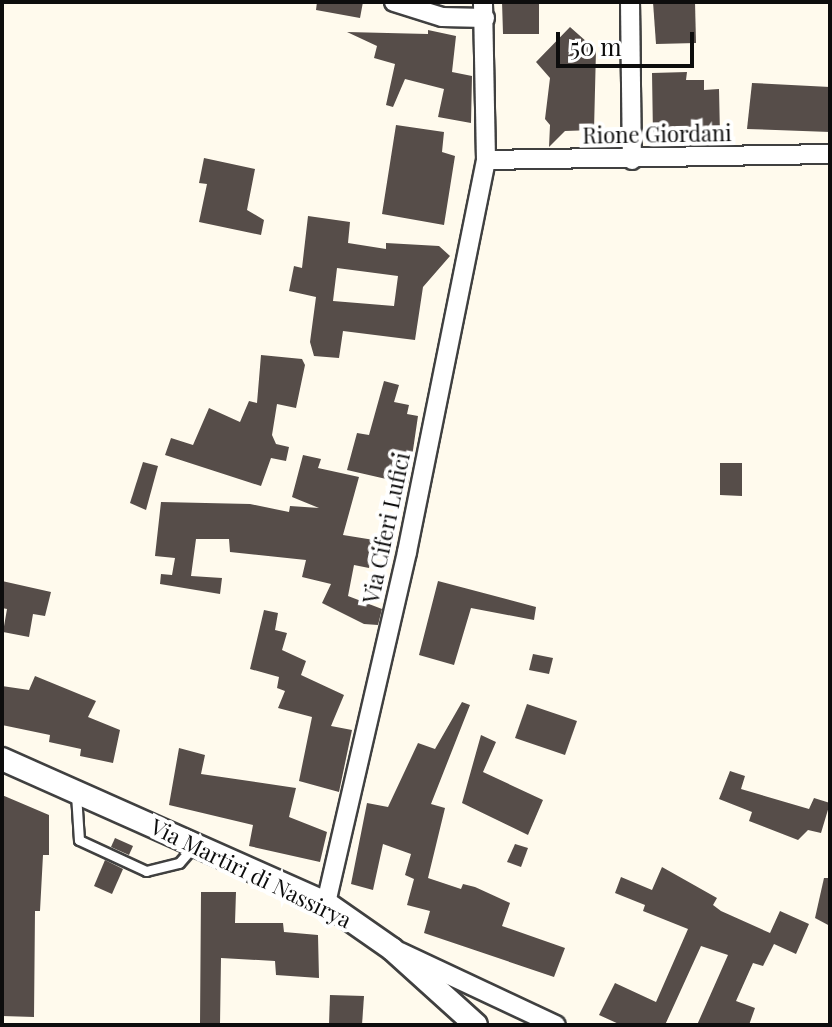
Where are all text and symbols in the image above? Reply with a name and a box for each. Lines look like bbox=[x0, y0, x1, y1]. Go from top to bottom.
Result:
scale bar bbox=[560, 16, 698, 66]
text: 50 m bbox=[570, 30, 622, 62]
street label: Rione Giordani bbox=[582, 120, 732, 148]
street label: Via Ciferi Lufici bbox=[357, 450, 415, 606]
street label: Via Martiri di Nassirya bbox=[146, 813, 356, 933]

